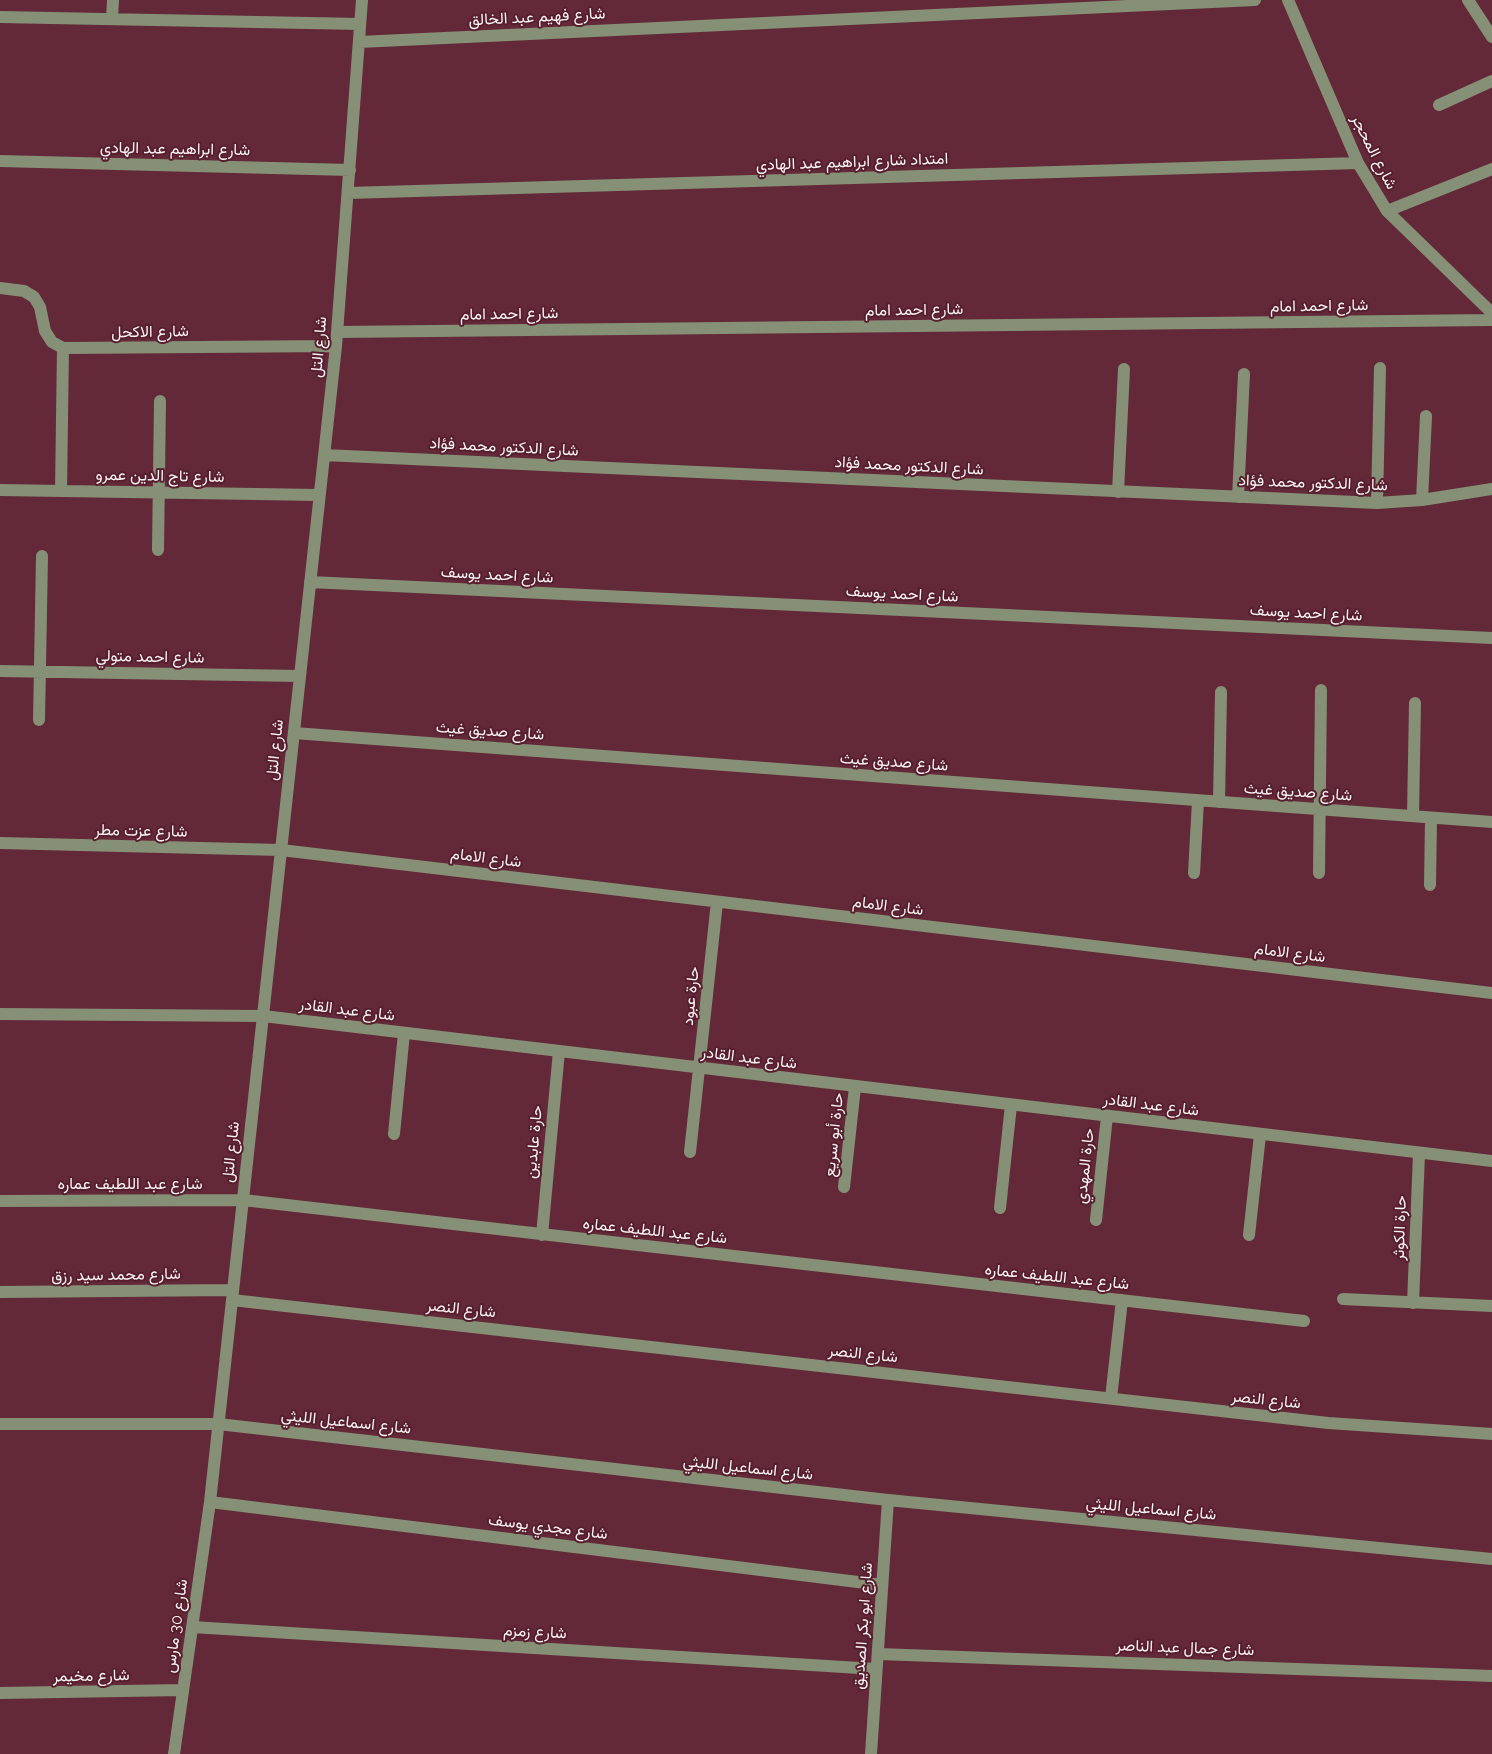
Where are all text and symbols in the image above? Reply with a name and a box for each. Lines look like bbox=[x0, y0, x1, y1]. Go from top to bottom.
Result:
street label: شارع فهيم عبد الخالق bbox=[468, 4, 606, 30]
street label: شارع المحجر bbox=[1347, 111, 1401, 193]
street label: شارع ابراهيم عبد الهادي bbox=[100, 138, 250, 160]
street label: امتداد شارع ابراهيم عبد الهادي bbox=[755, 149, 949, 175]
street label: شارع احمد امام bbox=[1270, 296, 1368, 316]
street label: شارع احمد امام bbox=[865, 300, 963, 320]
street label: شارع احمد امام bbox=[460, 304, 558, 324]
street label: شارع التل bbox=[307, 316, 331, 378]
street label: شارع الاكحل bbox=[111, 322, 189, 342]
street label: شارع الدكتور محمد فؤاد bbox=[429, 434, 579, 460]
street label: شارع الدكتور محمد فؤاد bbox=[834, 453, 984, 479]
street label: شارع تاج الدين عمرو bbox=[95, 465, 225, 487]
street label: شارع الدكتور محمد فؤاد bbox=[1238, 471, 1388, 495]
street label: شارع احمد يوسف bbox=[440, 562, 554, 588]
street label: شارع احمد يوسف bbox=[845, 581, 959, 607]
street label: شارع احمد يوسف bbox=[1249, 600, 1363, 626]
street label: شارع احمد متولي bbox=[95, 646, 205, 668]
street label: شارع التل bbox=[262, 718, 288, 782]
street label: شارع صديق غيث bbox=[435, 718, 545, 744]
street label: شارع صديق غيث bbox=[839, 749, 949, 775]
street label: شارع صديق غيث bbox=[1243, 779, 1353, 805]
street label: شارع عزت مطر bbox=[94, 821, 188, 841]
street label: شارع الامام bbox=[449, 844, 523, 872]
street label: شارع الامام bbox=[851, 892, 925, 920]
street label: شارع الامام bbox=[1253, 939, 1327, 967]
street label: حارة عبود bbox=[678, 965, 704, 1027]
street label: شارع عبد القادر bbox=[298, 995, 396, 1025]
street label: شارع عبد القادر bbox=[700, 1043, 798, 1073]
street label: شارع عبد القادر bbox=[1102, 1090, 1200, 1120]
street label: حارة أبو سريع bbox=[820, 1092, 848, 1178]
street label: حارة عابدين bbox=[521, 1105, 547, 1179]
street label: شارع التل bbox=[218, 1120, 244, 1184]
street label: حارة المهدي bbox=[1071, 1127, 1099, 1205]
street label: شارع عبد اللطيف عماره bbox=[57, 1174, 203, 1194]
street label: حارة الكوثر bbox=[1389, 1195, 1411, 1261]
street label: شارع عبد اللطيف عماره bbox=[582, 1214, 728, 1248]
street label: شارع عبد اللطيف عماره bbox=[984, 1260, 1130, 1294]
street label: شارع محمد سيد رزق bbox=[51, 1264, 181, 1286]
street label: شارع النصر bbox=[425, 1296, 497, 1322]
street label: شارع النصر bbox=[827, 1341, 899, 1367]
street label: شارع النصر bbox=[1230, 1387, 1302, 1413]
street label: شارع اسماعيل الليثي bbox=[280, 1406, 412, 1438]
street label: شارع اسماعيل الليثي bbox=[682, 1452, 814, 1484]
street label: شارع اسماعيل الليثي bbox=[1085, 1494, 1217, 1524]
street label: شارع مجدي يوسف bbox=[487, 1510, 609, 1544]
street label: شارع ابو بكر الصديق bbox=[849, 1562, 877, 1690]
street label: شارع 30 مارس bbox=[160, 1578, 192, 1674]
street label: شارع زمزم bbox=[503, 1621, 567, 1643]
street label: شارع جمال عبد الناصر bbox=[1115, 1636, 1255, 1660]
street label: شارع مخيمر bbox=[52, 1666, 130, 1686]

